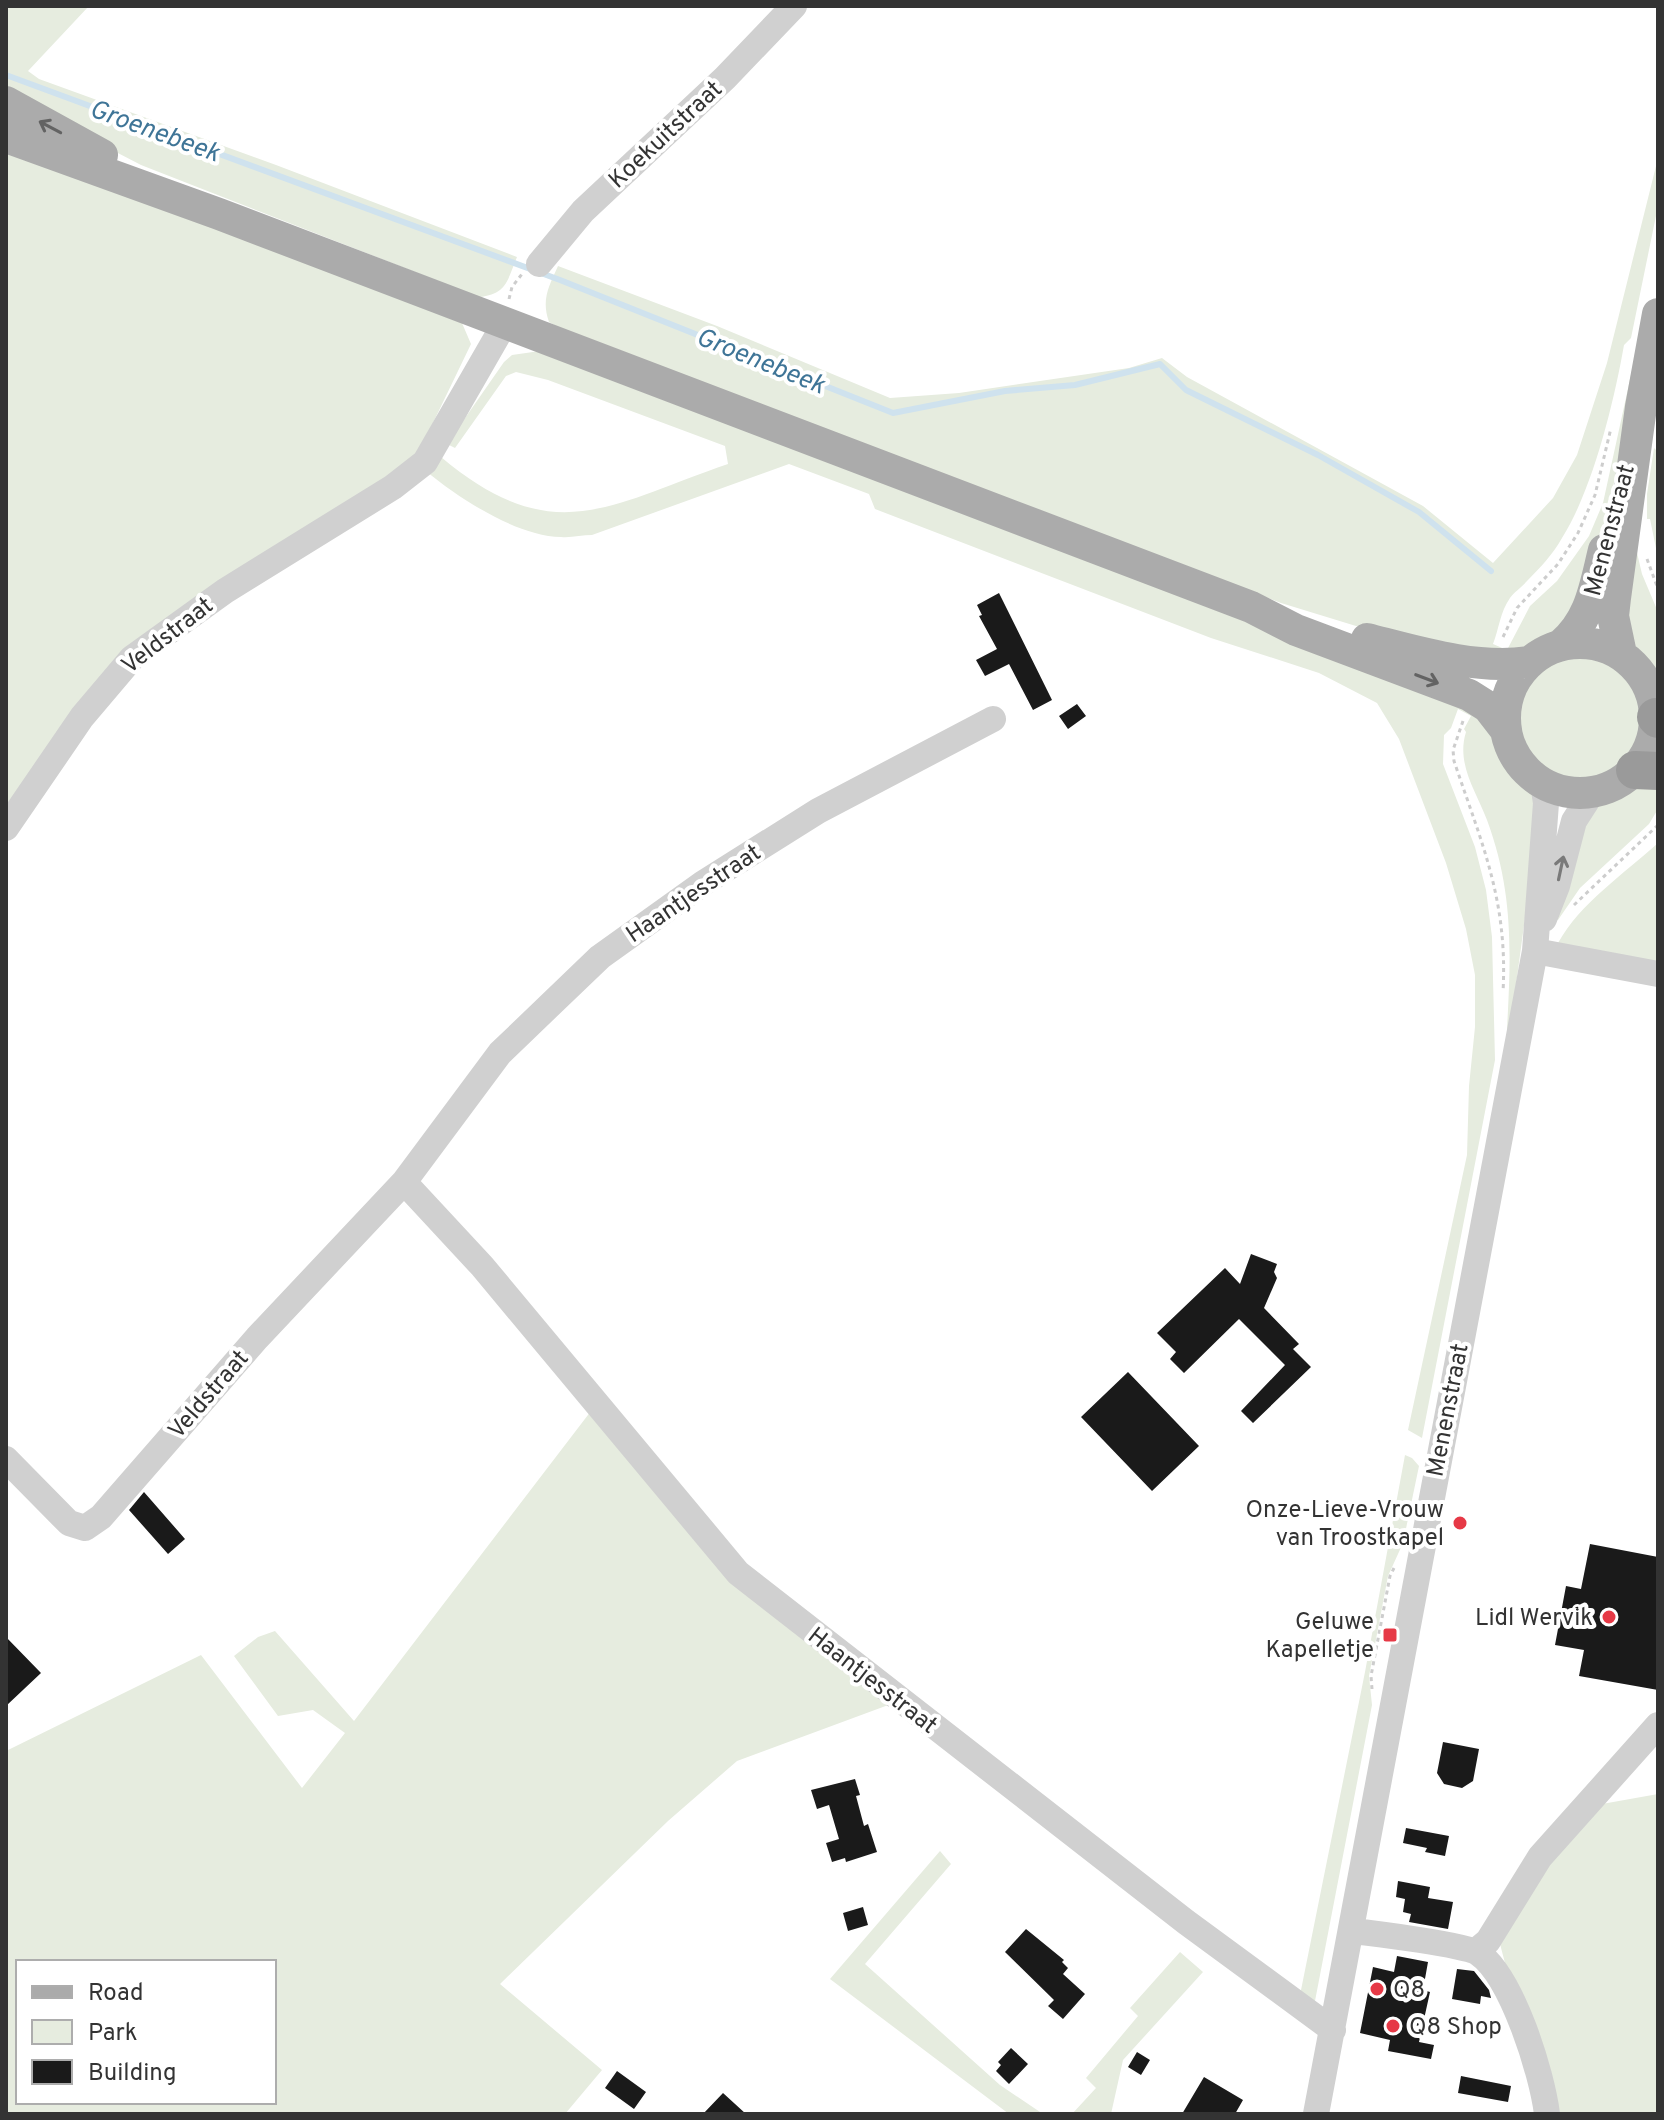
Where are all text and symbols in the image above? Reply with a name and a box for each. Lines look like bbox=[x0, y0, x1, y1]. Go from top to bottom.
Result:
street label: Koekuitstraat bbox=[603, 75, 730, 196]
water label: Groenebeek bbox=[85, 94, 225, 171]
one-way arrow bbox=[39, 119, 62, 135]
water label: Groenebeek bbox=[691, 322, 830, 403]
street label: Menenstraat bbox=[1579, 461, 1643, 600]
street label: Veldstraat bbox=[116, 591, 220, 682]
one-way arrow bbox=[1414, 673, 1439, 687]
street label: Haantjesstraat bbox=[621, 839, 767, 951]
one-way arrow bbox=[1554, 855, 1569, 881]
street label: Menenstraat bbox=[1421, 1341, 1477, 1480]
street label: Veldstraat bbox=[163, 1345, 256, 1446]
place label: Onze-Lieve-Vrouw van Troostkapel bbox=[1245, 1496, 1444, 1554]
marker: Onze-Lieve-Vrouw van Troostkapel bbox=[1451, 1514, 1469, 1532]
place label: Lidl Wervik bbox=[1475, 1604, 1593, 1634]
place label: Geluwe Kapelletje bbox=[1265, 1608, 1374, 1666]
marker: Lidl Wervik bbox=[1600, 1608, 1618, 1626]
street label: Haantjesstraat bbox=[801, 1622, 942, 1741]
marker: Geluwe Kapelletje bbox=[1381, 1626, 1399, 1644]
legend bbox=[16, 1960, 276, 2104]
place label: Q8 bbox=[1393, 1976, 1425, 2006]
text: Road bbox=[88, 1979, 144, 2009]
marker: Q8 bbox=[1368, 1980, 1386, 1998]
place label: Q8 Shop bbox=[1409, 2013, 1502, 2043]
marker: Q8 Shop bbox=[1384, 2017, 1402, 2035]
text: Park bbox=[88, 2019, 138, 2049]
text: Building bbox=[88, 2059, 177, 2089]

